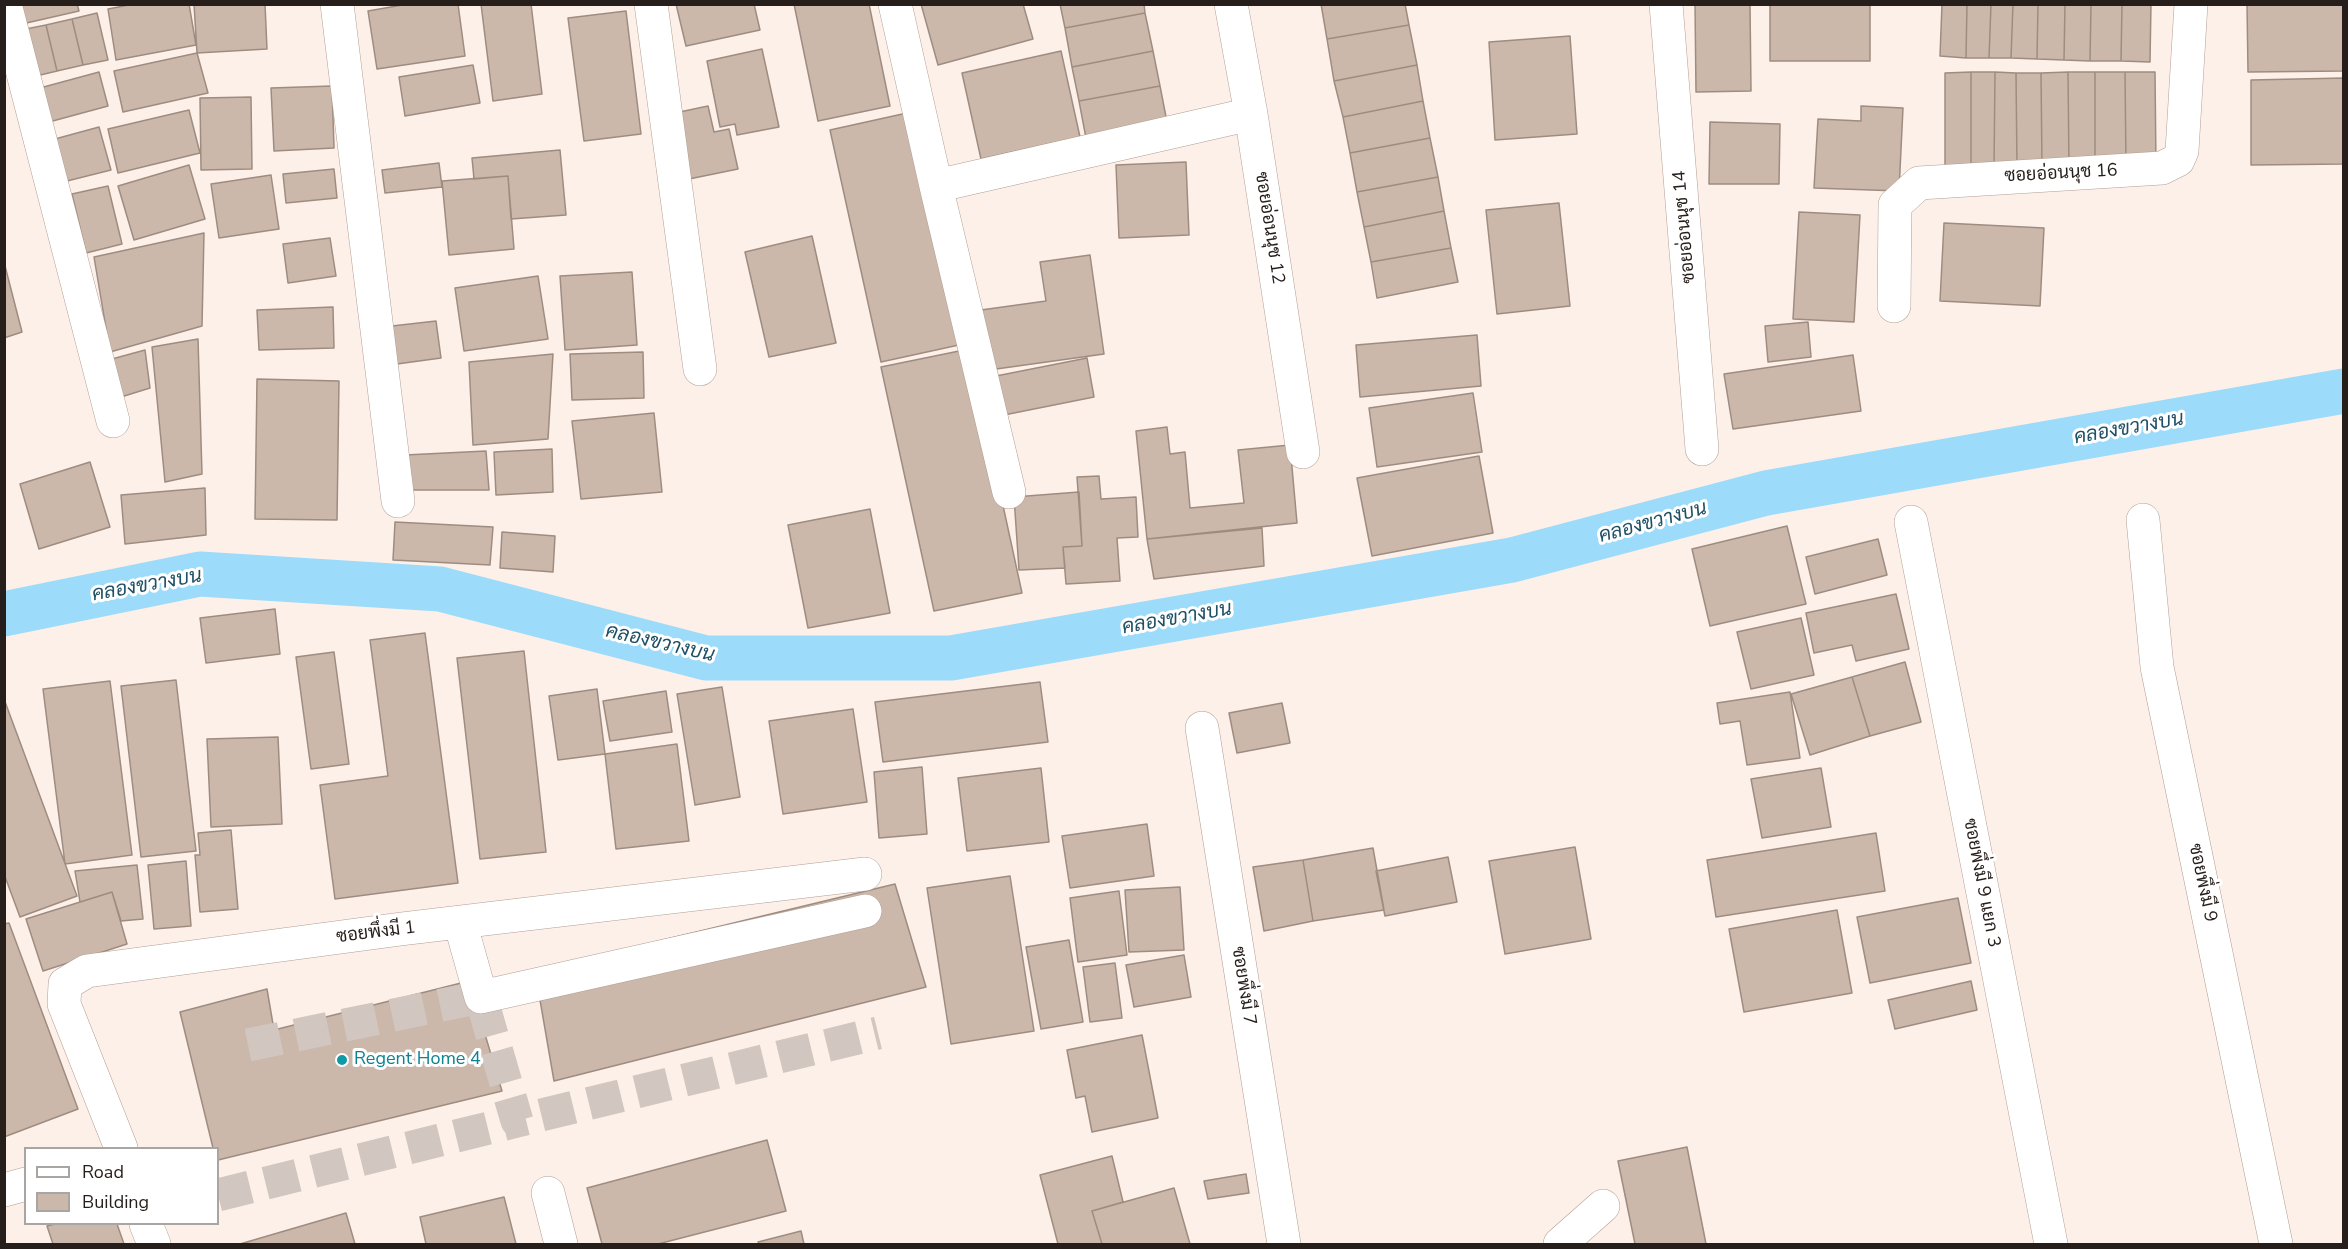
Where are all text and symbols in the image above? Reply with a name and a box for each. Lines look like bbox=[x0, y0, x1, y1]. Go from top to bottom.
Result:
street label: ซอยอ่อนนุช 16 bbox=[2004, 160, 2118, 188]
street label: ซอยอ่อนนุช 12 bbox=[1249, 170, 1289, 286]
street label: ซอยอ่อนนุช 14 bbox=[1669, 170, 1701, 284]
water label: คลองขวางบน bbox=[2072, 408, 2186, 450]
water label: คลองขวางบน bbox=[1596, 497, 1710, 549]
water label: คลองขวางบน bbox=[90, 565, 204, 607]
water label: คลองขวางบน bbox=[1120, 598, 1234, 640]
water label: คลองขวางบน bbox=[603, 620, 717, 668]
street label: ซอยพึ่งมี 9 แยก 3 bbox=[1958, 817, 2004, 949]
street label: ซอยพึ่งมี 9 bbox=[2183, 842, 2221, 924]
street label: ซอยพึ่งมี 1 bbox=[335, 917, 417, 949]
street label: ซอยพึ่งมี 7 bbox=[1226, 945, 1260, 1027]
place label: Regent Home 4 bbox=[354, 1049, 481, 1071]
marker: Regent Home 4 bbox=[335, 1053, 349, 1067]
legend bbox=[24, 1147, 219, 1225]
text: Road bbox=[82, 1160, 124, 1184]
text: Building bbox=[82, 1190, 149, 1214]

